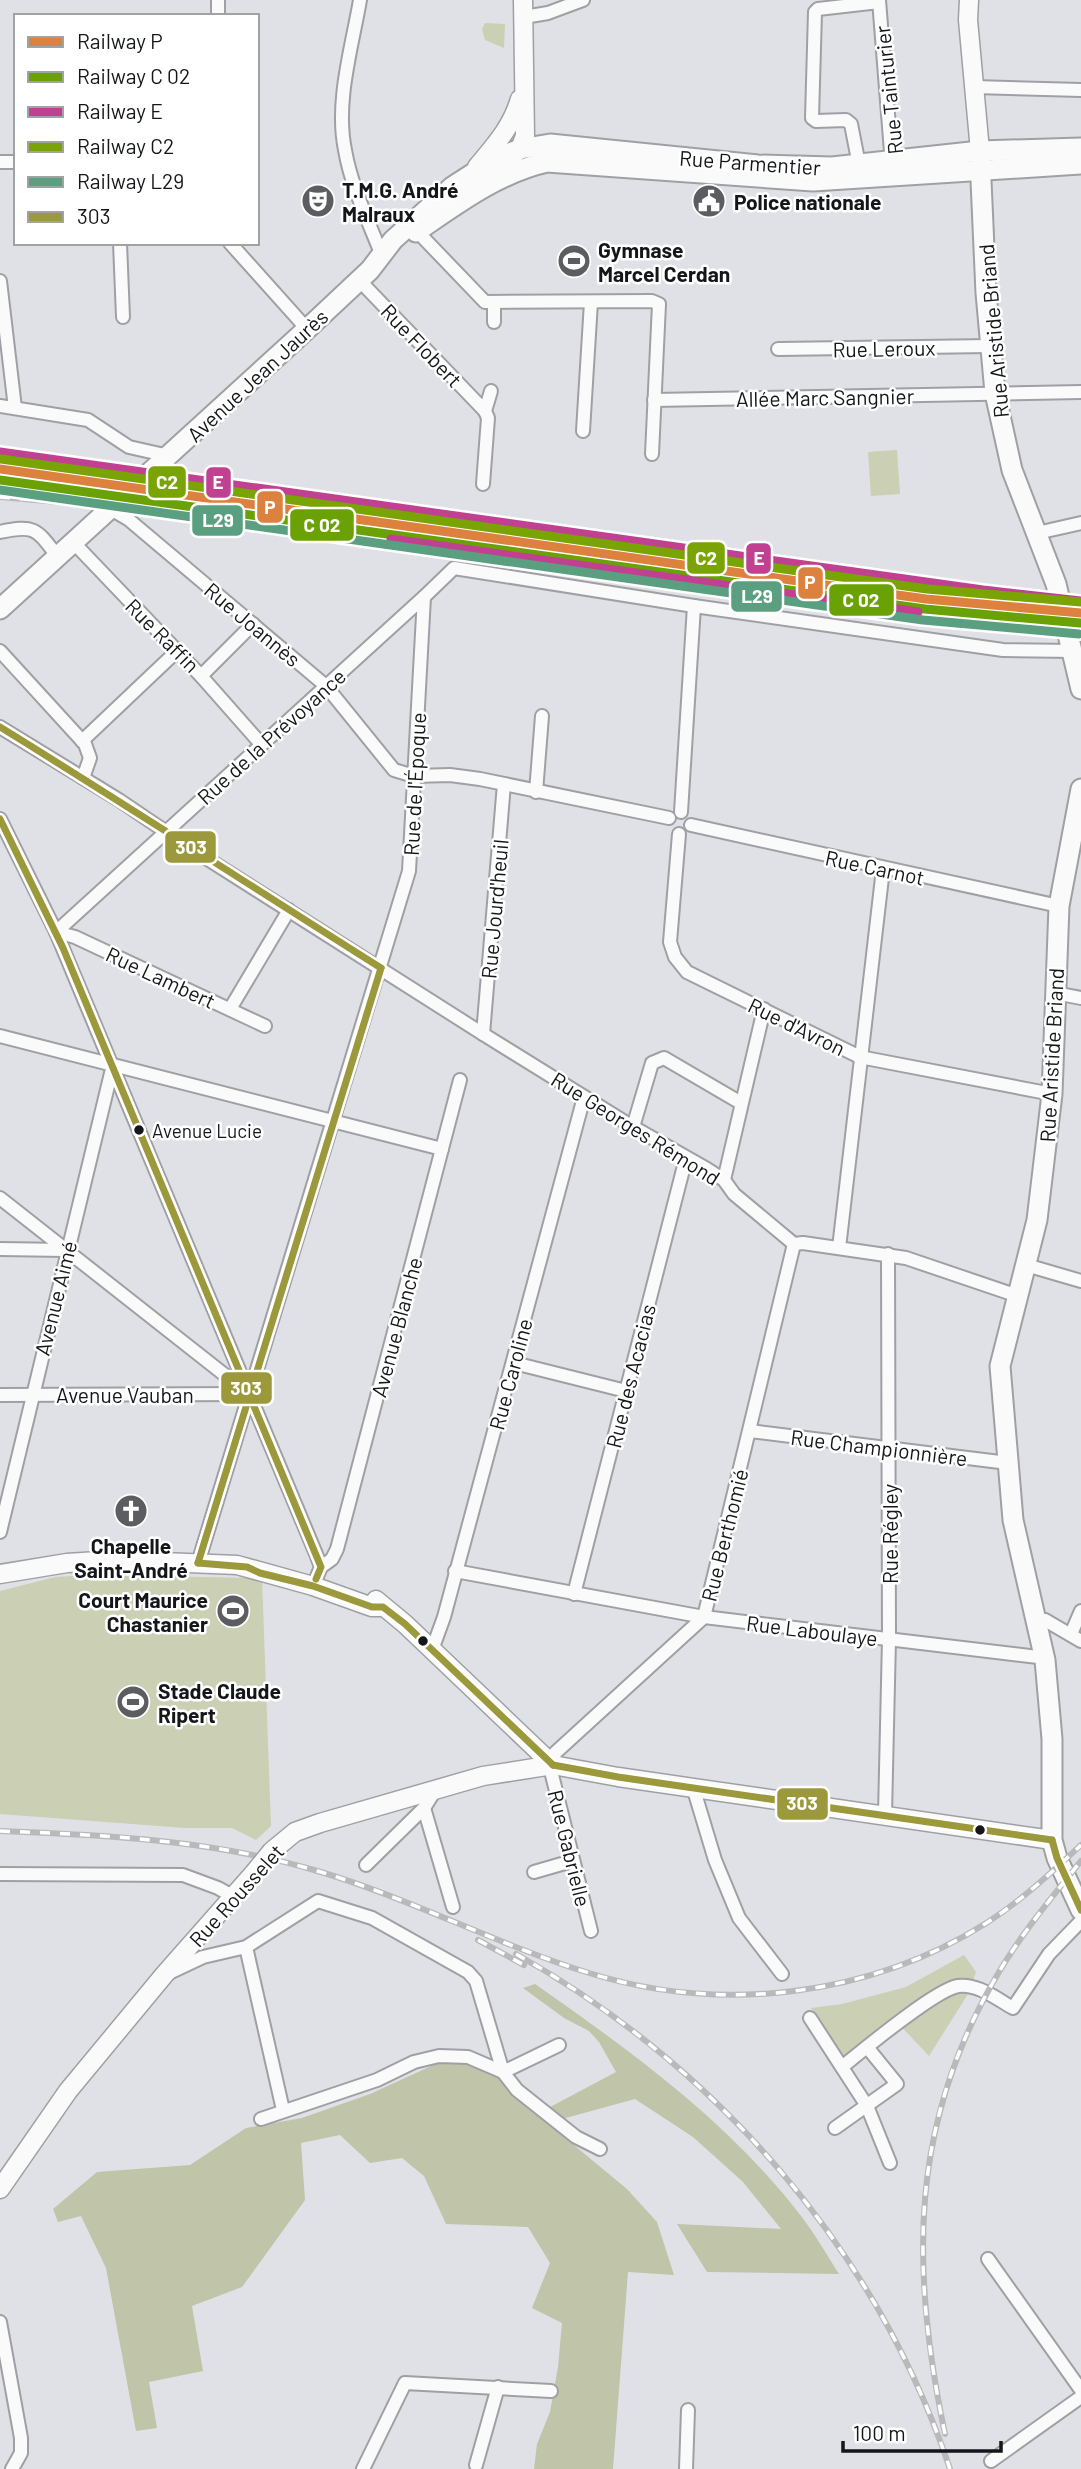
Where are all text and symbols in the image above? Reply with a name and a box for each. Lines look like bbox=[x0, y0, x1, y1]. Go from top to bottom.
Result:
legend bbox=[14, 14, 259, 245]
street label: Rue Tainturier bbox=[869, 24, 907, 156]
text: Railway P bbox=[77, 28, 163, 53]
text: Railway C 02 bbox=[77, 63, 190, 88]
text: Railway E bbox=[77, 98, 163, 123]
text: Railway C2 bbox=[77, 133, 174, 158]
street label: Rue Parmentier bbox=[678, 145, 822, 179]
text: Railway L29 bbox=[77, 168, 184, 193]
place label: T.M.G. André Malraux bbox=[342, 177, 458, 226]
theatre icon: T.M.G. André Malraux bbox=[299, 182, 337, 220]
public building icon: Police nationale bbox=[690, 182, 728, 220]
place label: Police nationale bbox=[734, 189, 881, 214]
text: 303 bbox=[77, 203, 111, 228]
place label: Gymnase Marcel Cerdan bbox=[598, 237, 730, 286]
sports icon: Gymnase Marcel Cerdan bbox=[555, 242, 593, 280]
street label: Rue Aristide Briand bbox=[973, 243, 1013, 419]
street label: Rue Flobert bbox=[376, 298, 468, 392]
street label: Avenue Jean Jaurès bbox=[182, 303, 332, 447]
street label: Rue Leroux bbox=[832, 335, 936, 361]
street label: Allée Marc Sangnier bbox=[736, 383, 915, 411]
line badge: C2 bbox=[147, 465, 187, 499]
line badge: E bbox=[205, 466, 232, 499]
text: C2 bbox=[156, 470, 178, 493]
text: E bbox=[212, 470, 224, 493]
line badge: P bbox=[256, 490, 284, 524]
text: P bbox=[264, 495, 276, 518]
line badge: L29 bbox=[191, 504, 244, 537]
text: L29 bbox=[202, 508, 234, 531]
line badge: C 02 bbox=[289, 508, 355, 542]
text: C 02 bbox=[304, 513, 340, 536]
line badge: C2 bbox=[686, 541, 726, 575]
line badge: E bbox=[745, 542, 772, 575]
text: C2 bbox=[695, 546, 717, 569]
text: E bbox=[753, 546, 765, 569]
line badge: P bbox=[797, 566, 824, 600]
text: P bbox=[804, 570, 816, 593]
street label: Rue Joannès bbox=[200, 577, 306, 671]
line badge: L29 bbox=[730, 580, 783, 613]
line badge: C 02 bbox=[828, 583, 895, 617]
text: L29 bbox=[741, 584, 773, 607]
text: C 02 bbox=[843, 588, 879, 611]
street label: Rue Raffin bbox=[121, 593, 205, 677]
street label: Rue de la Prévoyance bbox=[192, 663, 350, 809]
street label: Rue de l'Époque bbox=[398, 712, 430, 856]
line badge: 303 bbox=[164, 830, 217, 864]
text: 303 bbox=[175, 835, 207, 858]
street label: Rue Jourd'heuil bbox=[475, 838, 513, 980]
street label: Rue Carnot bbox=[823, 844, 927, 890]
street label: Rue Lambert bbox=[102, 941, 220, 1013]
street label: Rue Aristide Briand bbox=[1034, 967, 1068, 1143]
street label: Rue d'Avron bbox=[744, 992, 850, 1060]
street label: Rue Georges Rémond bbox=[547, 1066, 725, 1190]
place label: Avenue Lucie bbox=[152, 1119, 262, 1142]
marker: Avenue Lucie bbox=[132, 1123, 146, 1137]
street label: Avenue Aimé bbox=[29, 1238, 81, 1358]
street label: Avenue Blanche bbox=[365, 1254, 427, 1400]
street label: Rue des Acacias bbox=[600, 1301, 660, 1451]
street label: Rue Caroline bbox=[483, 1316, 537, 1432]
line badge: 303 bbox=[220, 1371, 273, 1405]
text: 303 bbox=[230, 1376, 262, 1399]
street label: Avenue Vauban bbox=[56, 1382, 194, 1407]
street label: Rue Championnière bbox=[789, 1424, 969, 1470]
street label: Rue Berthomié bbox=[695, 1466, 753, 1604]
street label: Rue Régley bbox=[877, 1484, 902, 1584]
church icon: Chapelle Saint-André bbox=[112, 1492, 150, 1530]
place label: Chapelle Saint-André bbox=[74, 1533, 188, 1582]
place label: Court Maurice Chastanier bbox=[78, 1587, 208, 1636]
sports icon: Court Maurice Chastanier bbox=[214, 1592, 252, 1630]
street label: Rue Laboulaye bbox=[745, 1610, 879, 1650]
unlabelled marker bbox=[416, 1634, 430, 1648]
place label: Stade Claude Ripert bbox=[158, 1678, 281, 1727]
sports icon: Stade Claude Ripert bbox=[114, 1683, 152, 1721]
street label: Rue Gabrielle bbox=[543, 1787, 597, 1909]
line badge: 303 bbox=[776, 1787, 829, 1821]
text: 303 bbox=[786, 1791, 818, 1814]
unlabelled marker bbox=[973, 1823, 987, 1837]
street label: Rue Rousselet bbox=[183, 1838, 289, 1952]
scale bar bbox=[843, 2410, 1000, 2454]
text: 100 m bbox=[853, 2420, 906, 2445]

